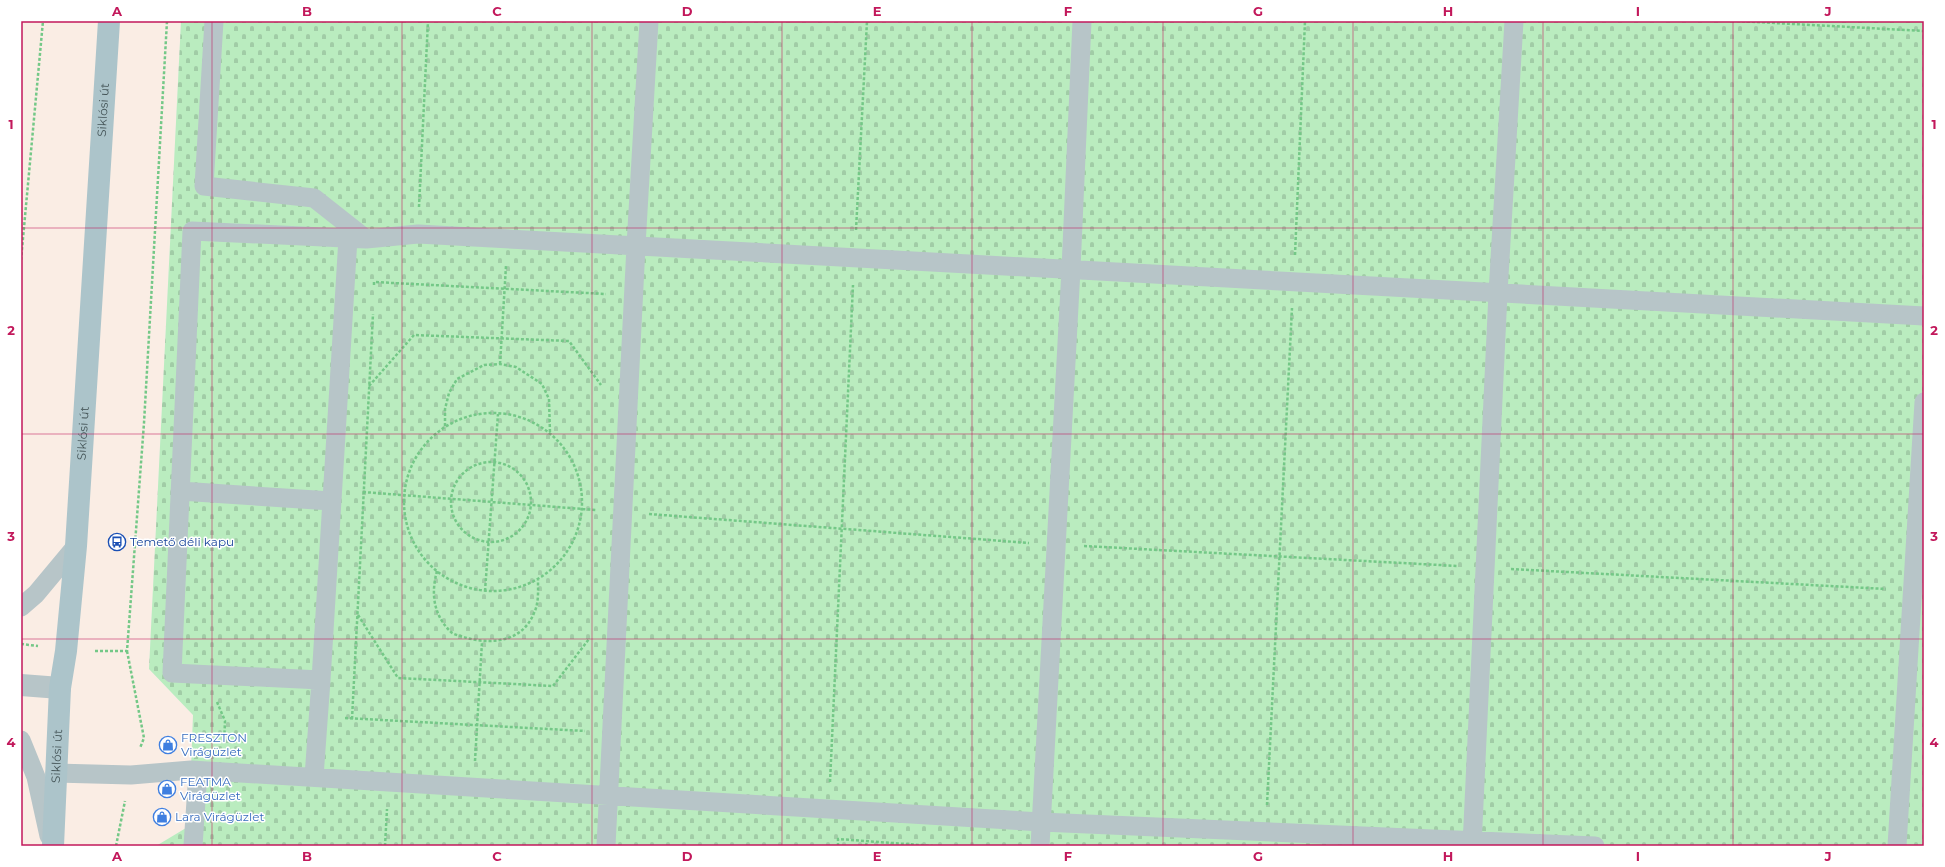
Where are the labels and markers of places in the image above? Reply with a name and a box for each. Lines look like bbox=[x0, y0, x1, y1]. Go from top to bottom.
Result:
bus stop icon: Temető déli kapu bbox=[107, 532, 127, 552]
place label: Temető déli kapu bbox=[130, 534, 234, 549]
place label: FRESZTON Virágüzlet bbox=[181, 730, 247, 759]
shop icon: FRESZTON Virágüzlet bbox=[158, 735, 178, 755]
place label: FEATMA Virágüzlet bbox=[180, 774, 241, 803]
shop icon: FEATMA Virágüzlet bbox=[157, 779, 177, 799]
shop icon: Lara Virágüzlet bbox=[152, 807, 172, 827]
place label: Lara Virágüzlet bbox=[175, 809, 264, 824]

